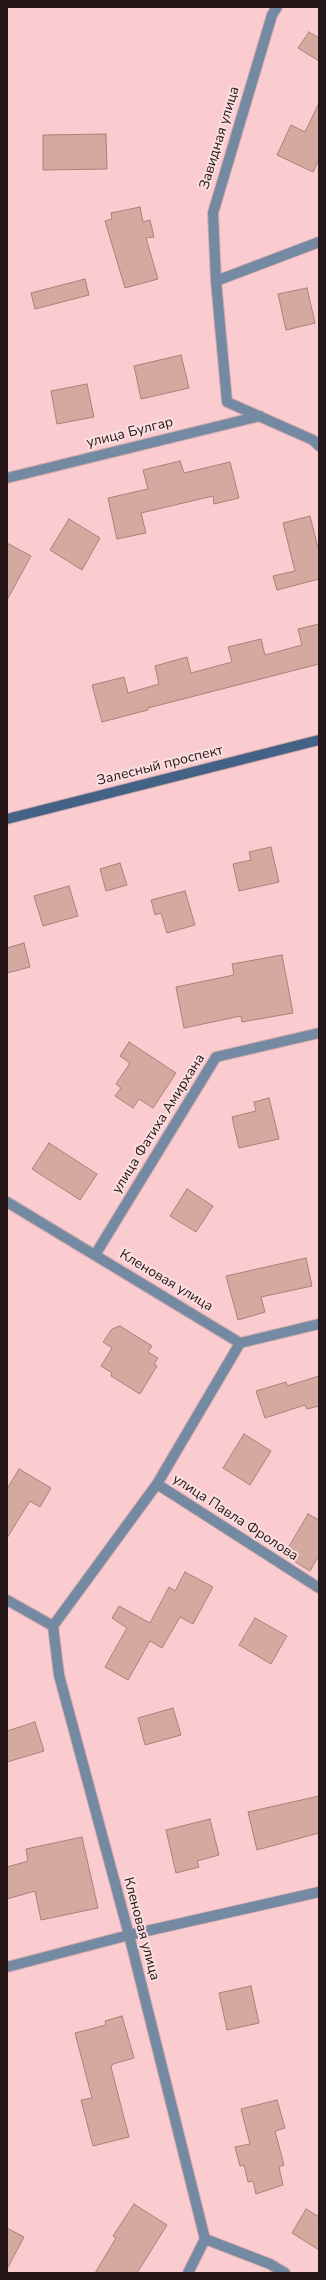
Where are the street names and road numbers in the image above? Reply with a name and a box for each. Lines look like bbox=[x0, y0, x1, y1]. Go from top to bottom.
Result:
street label: Завидная улица bbox=[196, 85, 244, 191]
street label: улица Булгар bbox=[85, 414, 175, 452]
street label: Залесный проспект bbox=[95, 742, 225, 790]
street label: улица Фатиха Амирхана bbox=[109, 1051, 209, 1197]
street label: Кленовая улица bbox=[116, 1246, 216, 1316]
street label: улица Павла Фролова bbox=[169, 1471, 301, 1565]
street label: Кленовая улица bbox=[119, 1876, 163, 1982]

